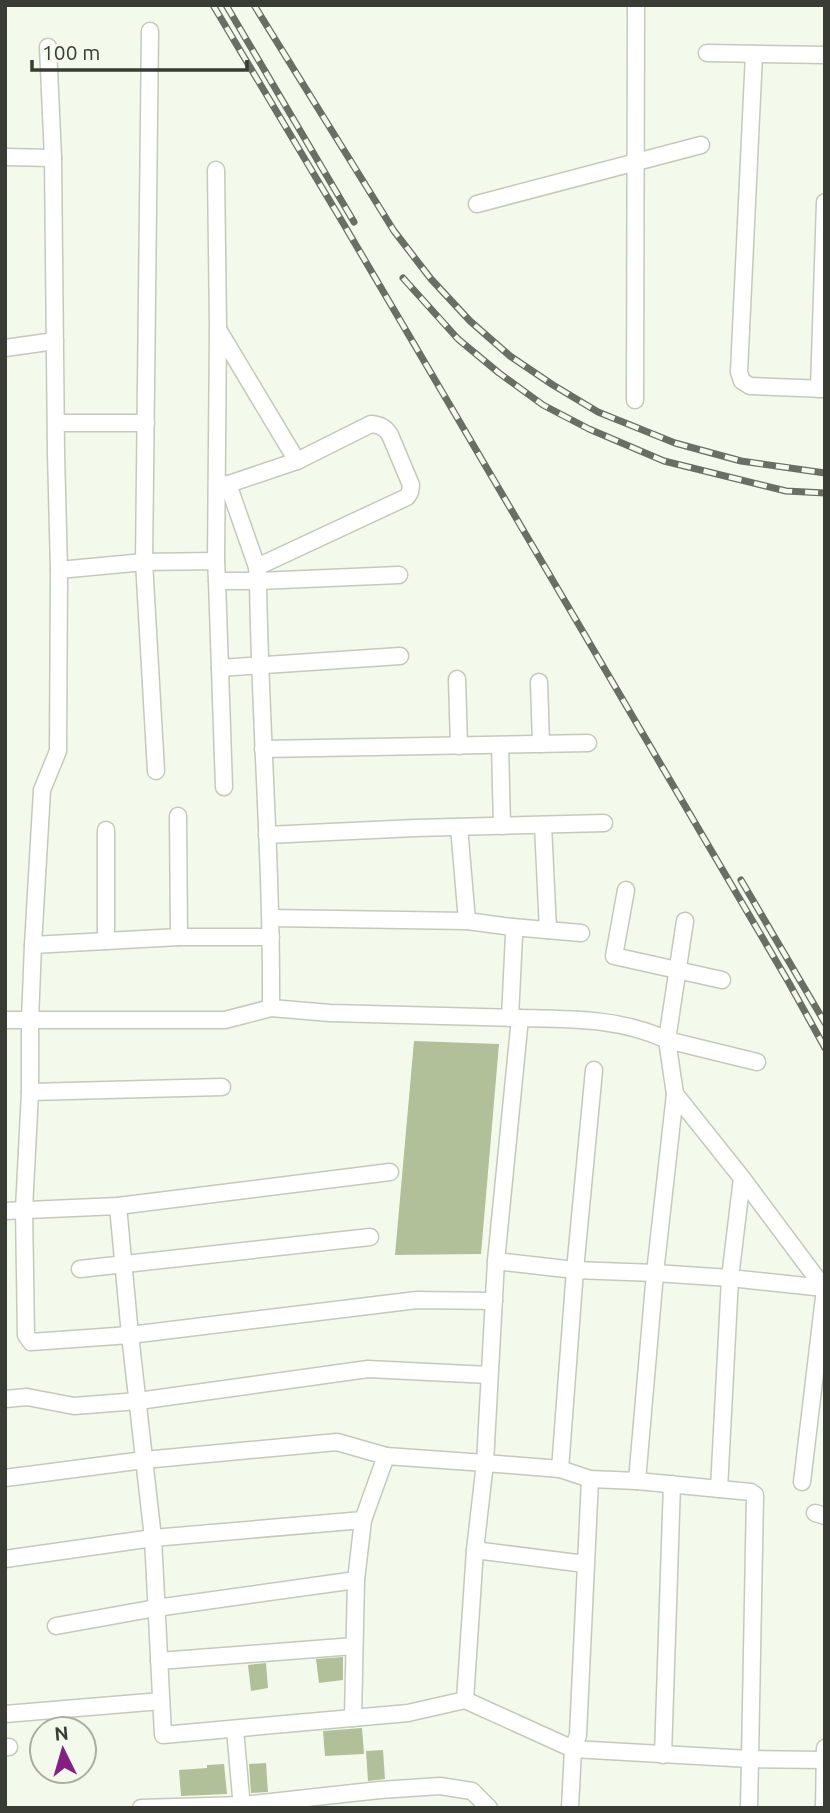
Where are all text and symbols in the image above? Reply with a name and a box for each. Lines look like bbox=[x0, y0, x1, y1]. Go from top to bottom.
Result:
scale bar bbox=[32, 28, 247, 72]
text: 100 m bbox=[42, 40, 100, 64]
north arrow bbox=[28, 1715, 98, 1785]
text: N bbox=[53, 1721, 70, 1745]

